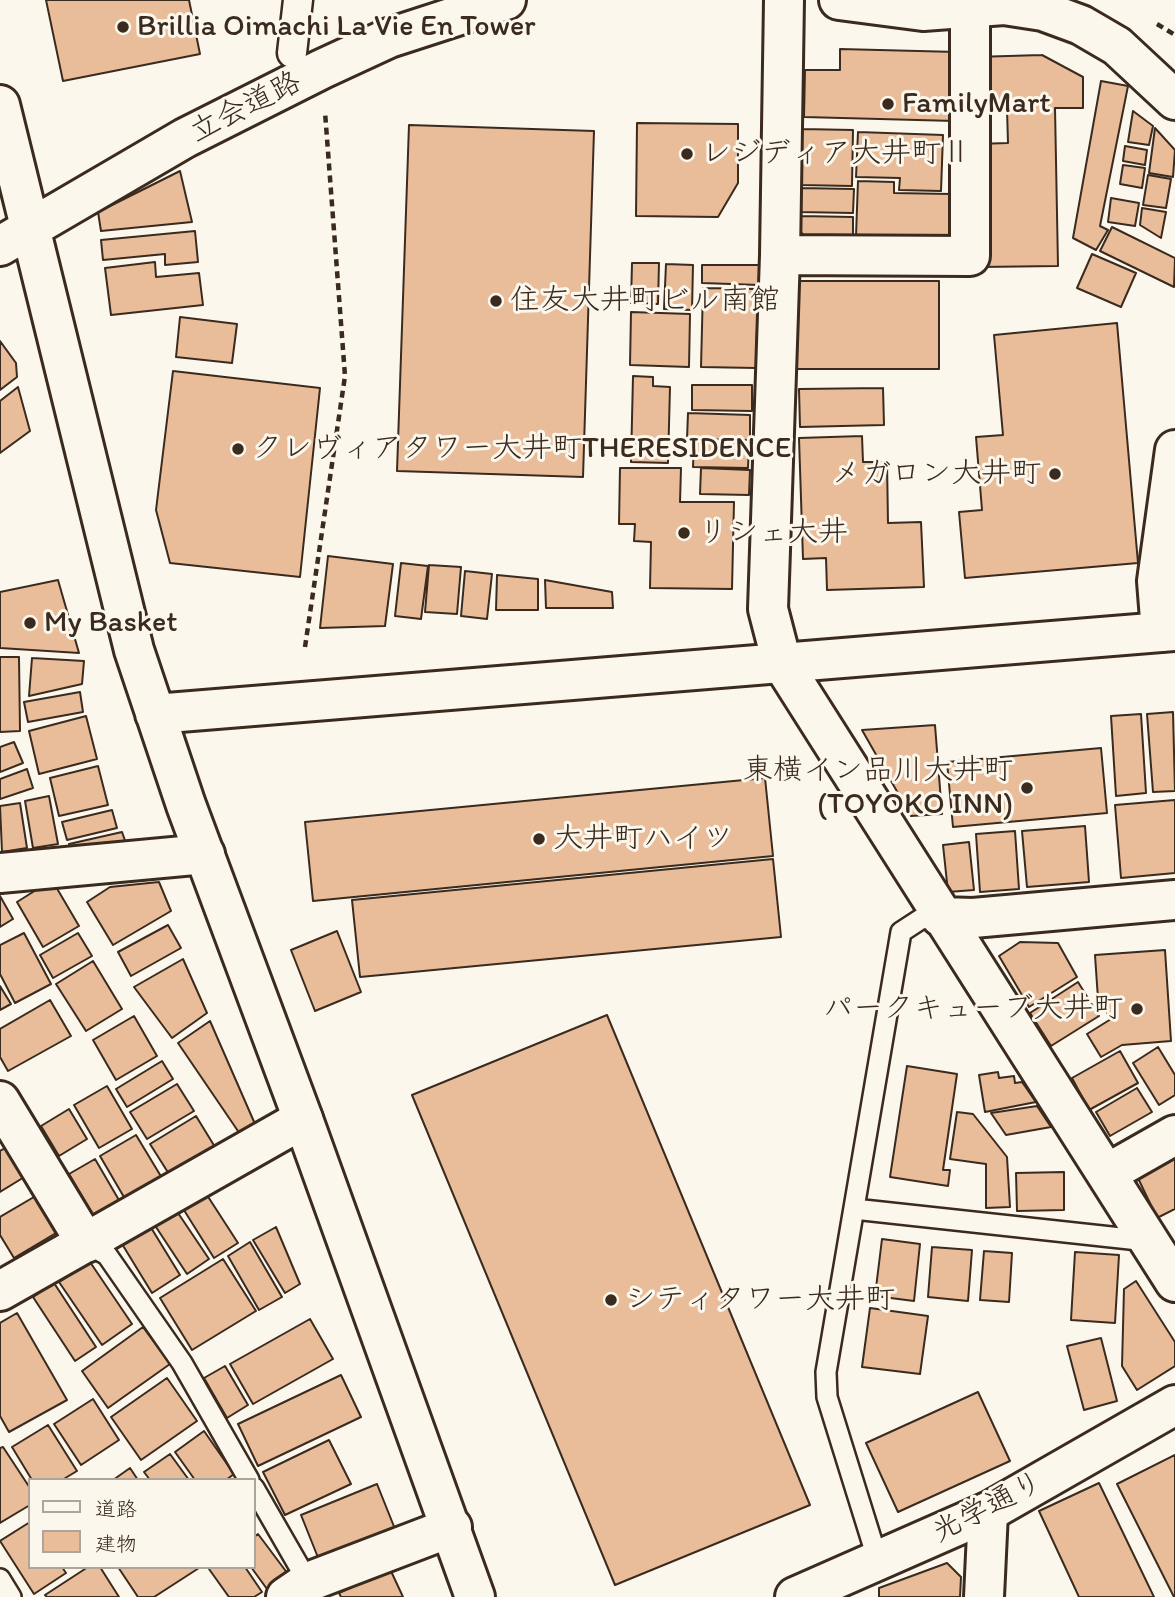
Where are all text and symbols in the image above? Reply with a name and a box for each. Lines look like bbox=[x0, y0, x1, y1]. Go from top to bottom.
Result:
place label: Brillia Oimachi La Vie En Tower bbox=[137, 9, 536, 45]
marker: Brillia Oimachi La Vie En Tower bbox=[115, 19, 131, 35]
street label: 立会道路 bbox=[184, 65, 308, 151]
place label: FamilyMart bbox=[902, 86, 1050, 122]
marker: FamilyMart bbox=[880, 96, 896, 112]
place label: レジディア大井町Ⅱ bbox=[701, 136, 971, 172]
marker: レジディア大井町Ⅱ bbox=[679, 146, 695, 162]
place label: 住友大井町ビル南館 bbox=[510, 283, 780, 319]
marker: 住友大井町ビル南館 bbox=[488, 293, 504, 309]
place label: クレヴィアタワー大井町THERESIDENCE bbox=[252, 431, 791, 467]
marker: クレヴィアタワー大井町THERESIDENCE bbox=[230, 441, 246, 457]
place label: メガロン大井町 bbox=[831, 456, 1041, 492]
marker: メガロン大井町 bbox=[1047, 466, 1063, 482]
place label: リシェ大井 bbox=[698, 515, 848, 551]
marker: リシェ大井 bbox=[676, 525, 692, 541]
place label: My Basket bbox=[44, 605, 178, 641]
marker: My Basket bbox=[22, 615, 38, 631]
place label: 東横イン品川大井町 (TOYOKO INN) bbox=[743, 753, 1013, 824]
marker: 東横イン品川大井町 (TOYOKO INN) bbox=[1019, 780, 1035, 796]
place label: 大井町ハイツ bbox=[553, 821, 733, 857]
marker: 大井町ハイツ bbox=[531, 831, 547, 847]
place label: パークキューブ大井町 bbox=[823, 991, 1123, 1027]
marker: パークキューブ大井町 bbox=[1129, 1001, 1145, 1017]
place label: シティタワー大井町 bbox=[625, 1282, 895, 1318]
marker: シティタワー大井町 bbox=[603, 1292, 619, 1308]
street label: 光学通り bbox=[926, 1465, 1050, 1551]
legend bbox=[28, 1478, 256, 1569]
text: 道路 bbox=[95, 1496, 137, 1521]
text: 建物 bbox=[95, 1531, 137, 1556]

